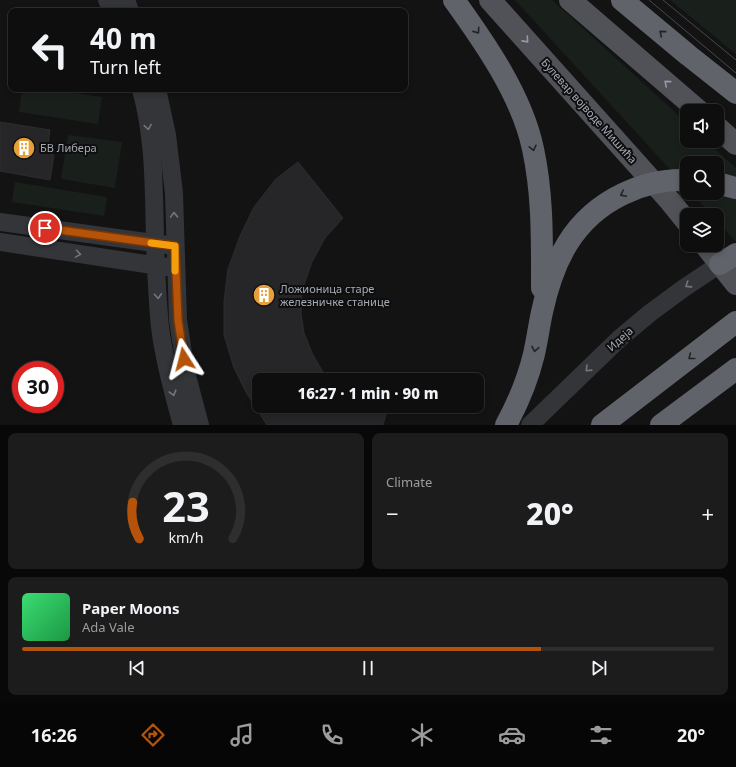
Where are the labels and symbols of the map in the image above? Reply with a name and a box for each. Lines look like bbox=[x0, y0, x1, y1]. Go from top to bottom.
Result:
one-way arrow bbox=[472, 27, 479, 34]
one-way arrow bbox=[659, 31, 666, 38]
one-way arrow bbox=[521, 35, 528, 42]
street label: Булевар војводе Мишића bbox=[538, 55, 641, 166]
one-way arrow bbox=[664, 80, 671, 87]
one-way arrow bbox=[143, 124, 152, 130]
building icon: БВ Либера bbox=[11, 135, 37, 161]
place label: БВ Либера bbox=[40, 140, 97, 155]
one-way arrow bbox=[528, 145, 536, 151]
one-way arrow bbox=[619, 189, 627, 197]
pin bbox=[28, 211, 62, 245]
one-way arrow bbox=[170, 212, 179, 218]
one-way arrow bbox=[75, 249, 81, 258]
one-way arrow bbox=[685, 280, 692, 287]
place label: Ложионица старе железничке станице bbox=[280, 281, 390, 309]
building icon: Ложионица старе железничке станице bbox=[251, 282, 277, 308]
one-way arrow bbox=[154, 293, 162, 299]
street label: Идеја bbox=[603, 323, 636, 354]
position arrow bbox=[163, 338, 205, 380]
one-way arrow bbox=[531, 346, 539, 352]
one-way arrow bbox=[688, 352, 695, 359]
speed limit sign: 30 bbox=[12, 361, 64, 413]
one-way arrow bbox=[585, 364, 593, 371]
one-way arrow bbox=[168, 390, 177, 397]

